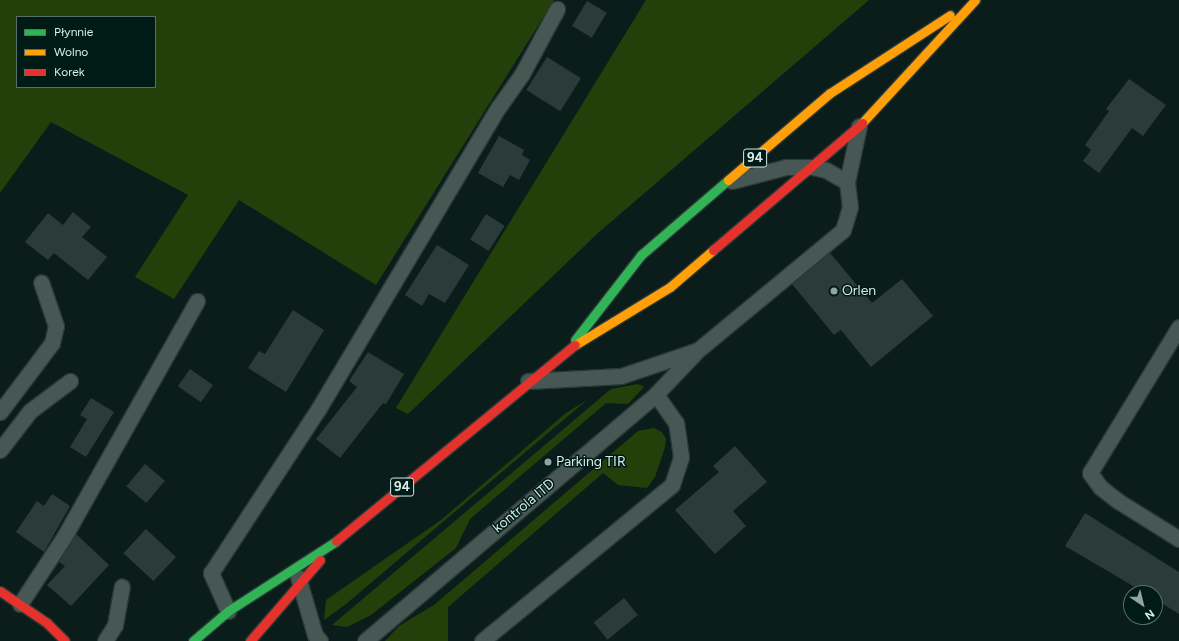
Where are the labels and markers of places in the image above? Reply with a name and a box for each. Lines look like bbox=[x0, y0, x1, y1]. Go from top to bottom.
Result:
place label: Orlen bbox=[842, 283, 876, 299]
marker: Orlen bbox=[829, 286, 839, 296]
place label: Parking TIR bbox=[556, 454, 626, 470]
marker: Parking TIR bbox=[543, 457, 553, 467]

